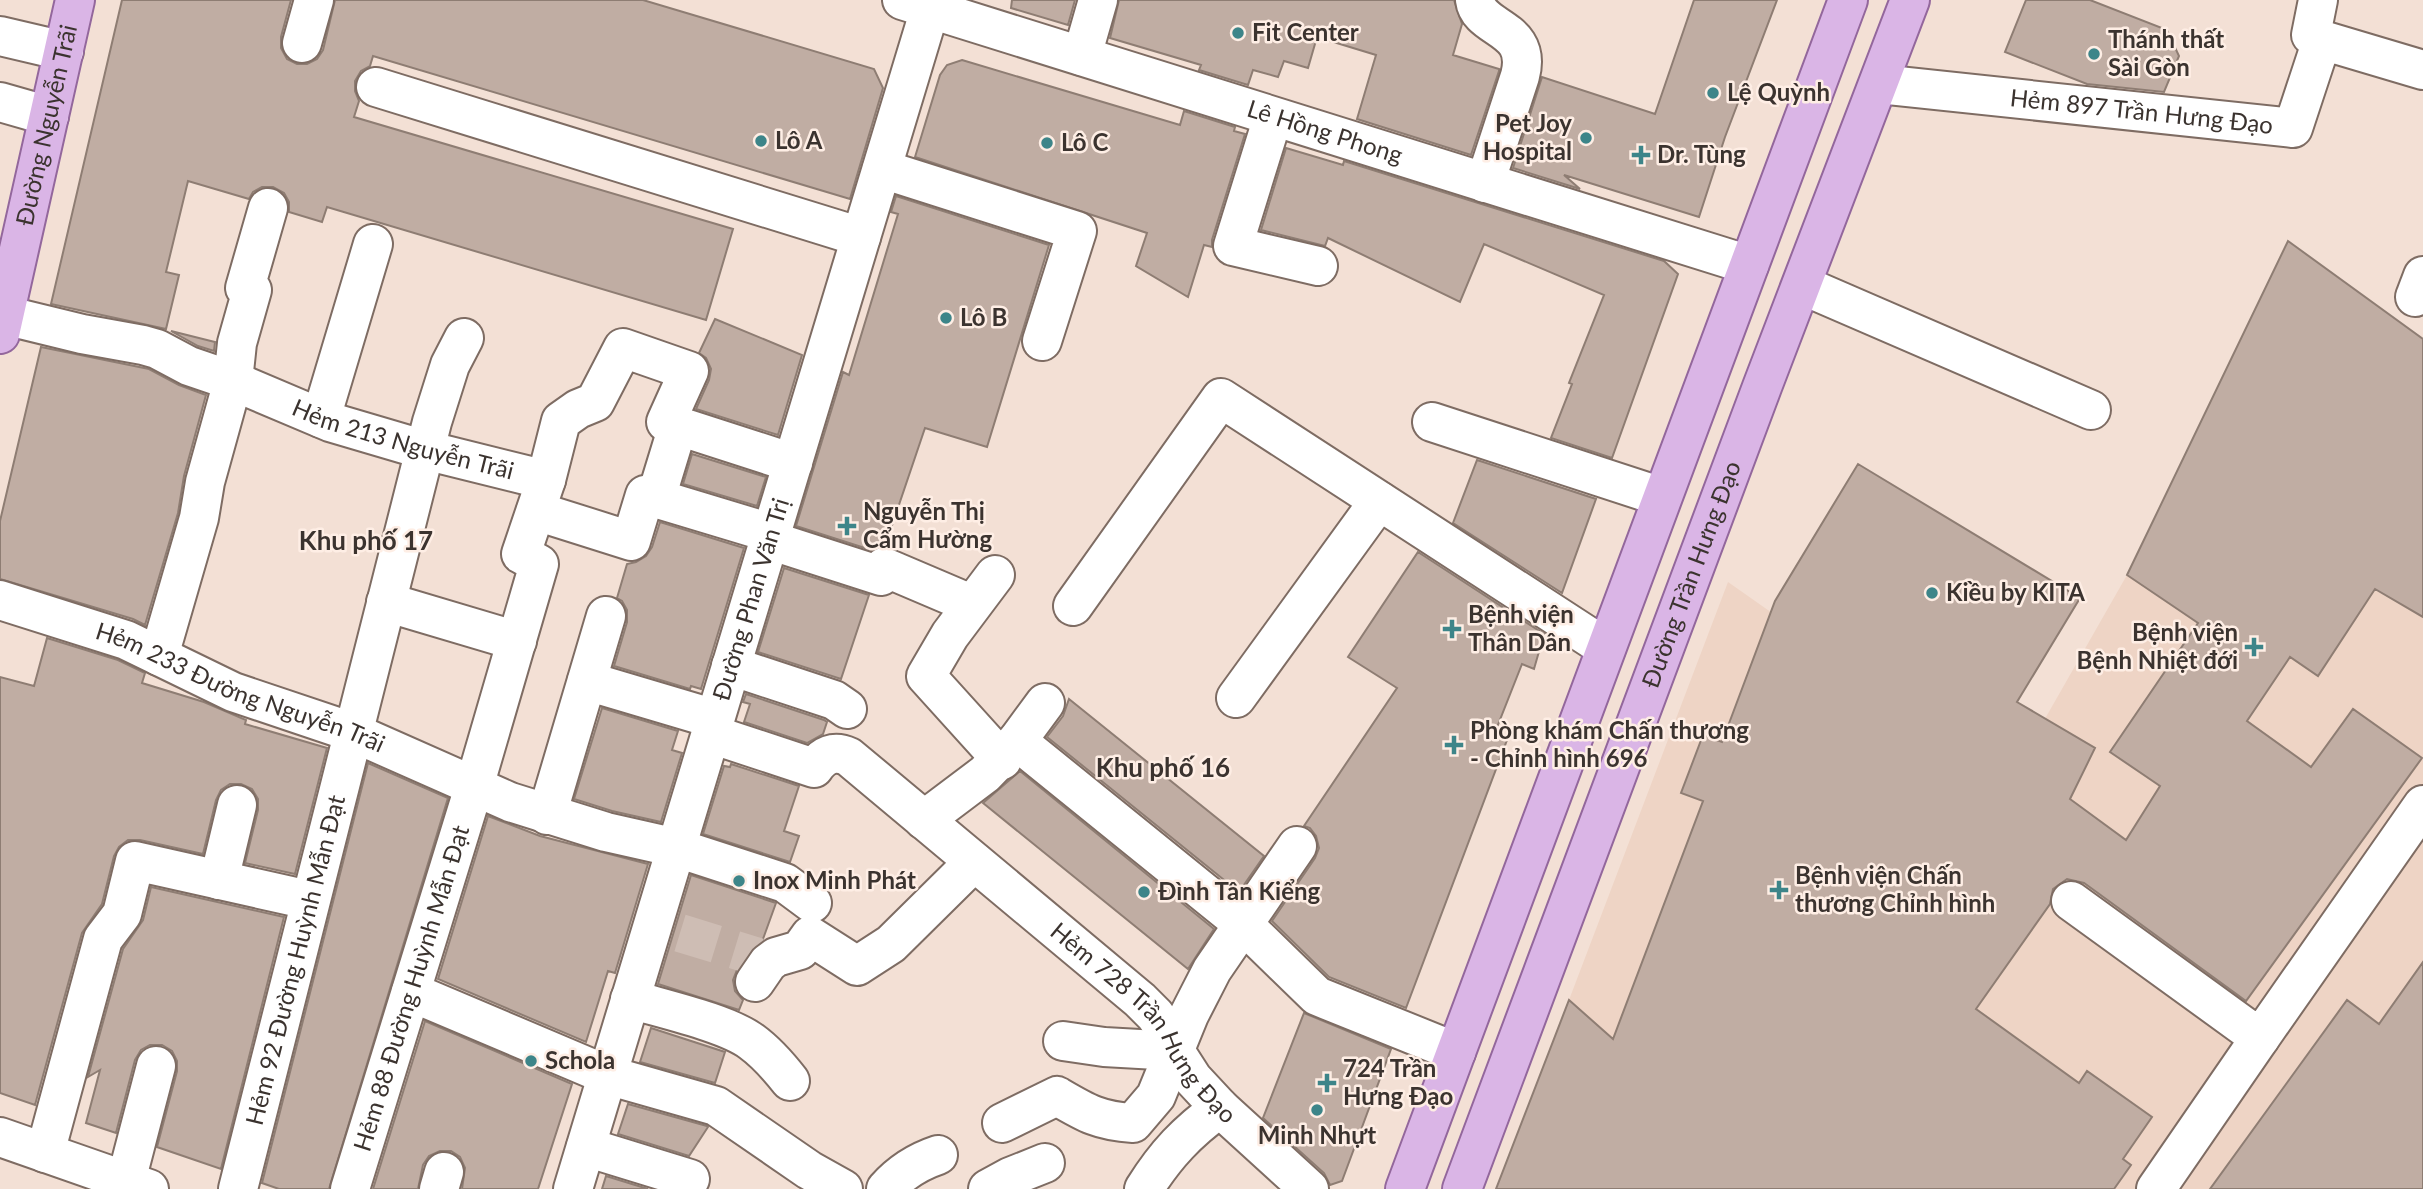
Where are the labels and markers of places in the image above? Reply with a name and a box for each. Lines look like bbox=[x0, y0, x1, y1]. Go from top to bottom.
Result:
place label: Fit Center bbox=[1252, 17, 1359, 46]
place label: Thánh thất Sài Gòn bbox=[2108, 24, 2224, 81]
marker: Fit Center bbox=[1230, 25, 1246, 41]
marker: Thánh thất Sài Gòn bbox=[2086, 46, 2102, 62]
place label: Lệ Quỳnh bbox=[1727, 77, 1830, 106]
marker: Lệ Quỳnh bbox=[1705, 85, 1721, 101]
place label: Pet Joy Hospital bbox=[1483, 108, 1572, 165]
place label: Lô A bbox=[775, 125, 823, 154]
place label: Lô C bbox=[1061, 127, 1108, 156]
marker: Pet Joy Hospital bbox=[1578, 130, 1594, 146]
marker: Lô A bbox=[753, 133, 769, 149]
marker: Lô C bbox=[1039, 135, 1055, 151]
place label: Dr. Tùng bbox=[1657, 139, 1746, 168]
marker: Dr. Tùng bbox=[1631, 145, 1651, 165]
place label: Lô B bbox=[960, 302, 1007, 331]
marker: Lô B bbox=[938, 310, 954, 326]
place label: Nguyễn Thị Cẩm Hường bbox=[863, 496, 992, 553]
marker: Nguyễn Thị Cẩm Hường bbox=[837, 516, 857, 536]
place label: Kiều by KITA bbox=[1946, 577, 2085, 606]
marker: Kiều by KITA bbox=[1924, 585, 1940, 601]
place label: Bệnh viện Thân Dân bbox=[1468, 599, 1574, 656]
place label: Bệnh viện Bệnh Nhiệt đới bbox=[2077, 617, 2238, 674]
marker: Bệnh viện Thân Dân bbox=[1442, 619, 1462, 639]
marker: Bệnh viện Bệnh Nhiệt đới bbox=[2244, 637, 2264, 657]
place label: Phòng khám Chấn thương - Chỉnh hình 696 bbox=[1470, 715, 1749, 772]
marker: Phòng khám Chấn thương - Chỉnh hình 696 bbox=[1444, 735, 1464, 755]
place label: Bệnh viện Chấn thương Chỉnh hình bbox=[1795, 860, 1995, 917]
place label: Inox Minh Phát bbox=[753, 865, 916, 894]
marker: Inox Minh Phát bbox=[731, 873, 747, 889]
place label: Đình Tân Kiểng bbox=[1157, 876, 1320, 905]
marker: Bệnh viện Chấn thương Chỉnh hình bbox=[1769, 880, 1789, 900]
marker: Đình Tân Kiểng bbox=[1136, 884, 1152, 900]
place label: Schola bbox=[545, 1045, 615, 1074]
marker: Schola bbox=[523, 1053, 539, 1069]
place label: 724 Trần Hưng Đạo bbox=[1343, 1053, 1453, 1110]
marker: 724 Trần Hưng Đạo bbox=[1317, 1073, 1337, 1093]
marker: Minh Nhựt bbox=[1309, 1102, 1325, 1118]
place label: Minh Nhựt bbox=[1258, 1120, 1376, 1149]

